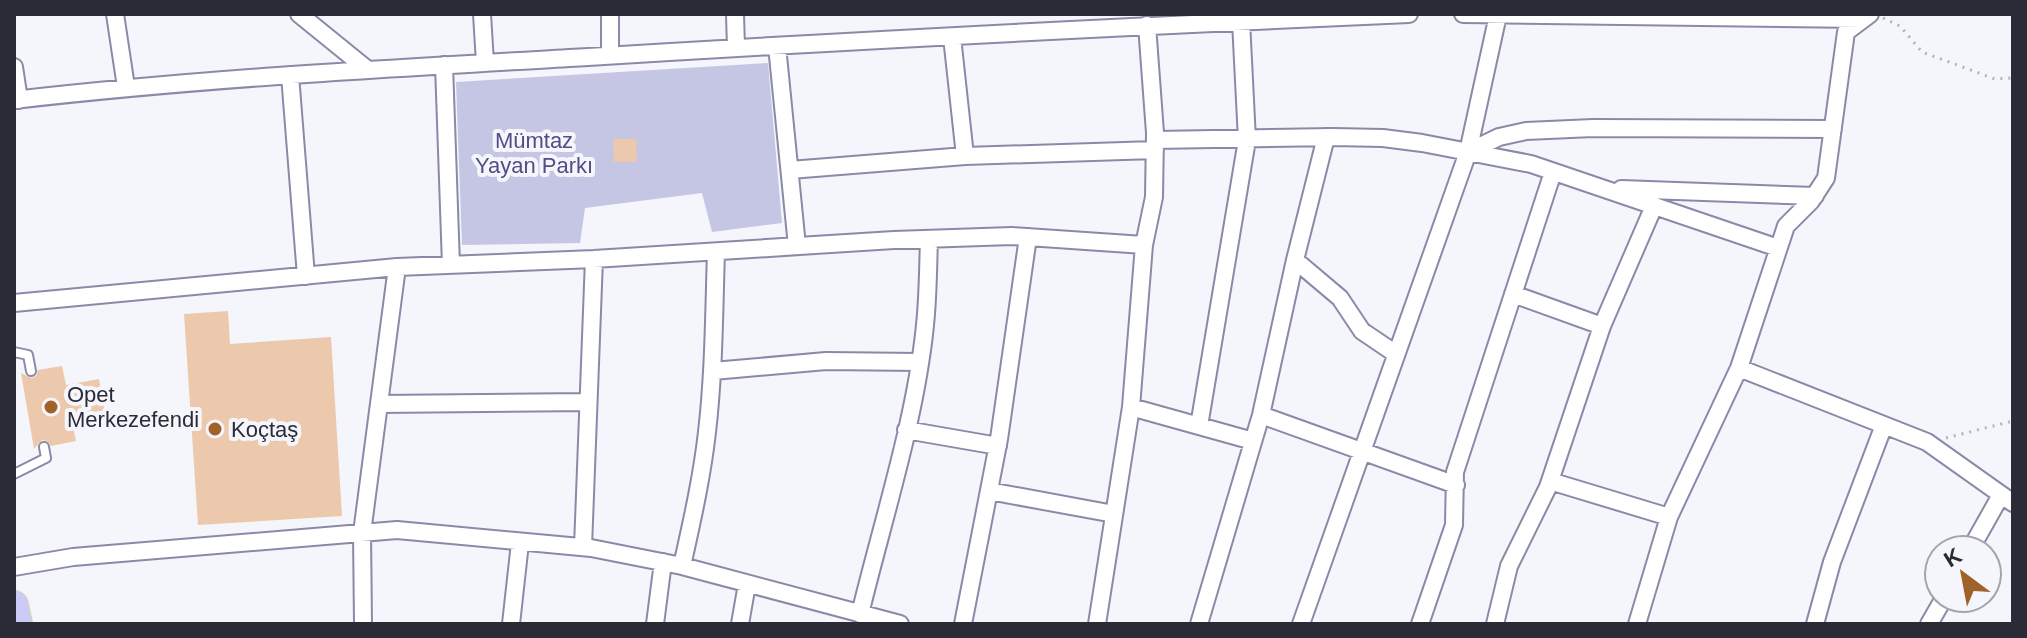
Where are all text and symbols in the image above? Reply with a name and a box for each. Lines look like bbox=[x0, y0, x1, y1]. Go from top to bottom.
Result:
park label: Mümtaz Yayan Parkı bbox=[475, 128, 593, 178]
place label: Opet Merkezefendi bbox=[67, 382, 199, 432]
marker: Opet Merkezefendi bbox=[42, 398, 60, 416]
place label: Koçtaş bbox=[231, 417, 298, 442]
marker: Koçtaş bbox=[206, 420, 224, 438]
north arrow bbox=[1923, 534, 2003, 614]
text: K bbox=[1939, 543, 1966, 572]

